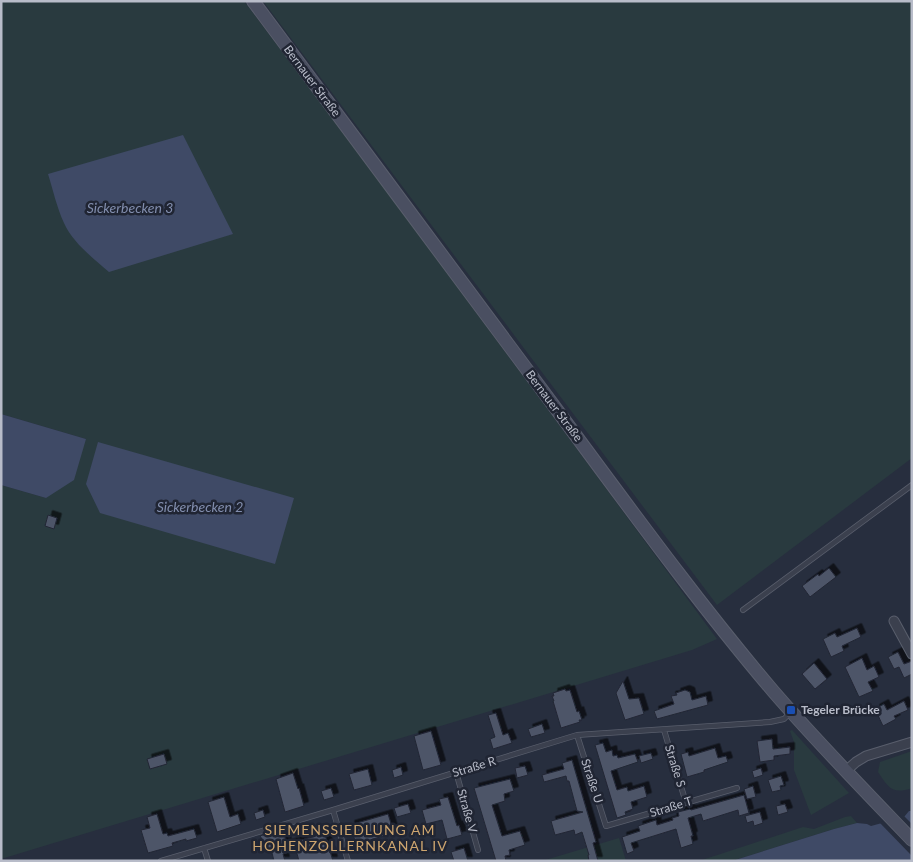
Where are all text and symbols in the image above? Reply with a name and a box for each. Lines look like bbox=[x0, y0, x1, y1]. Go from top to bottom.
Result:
street label: Bernauer Straße bbox=[281, 42, 344, 119]
water label: Sickerbecken 3 bbox=[87, 199, 173, 216]
street label: Bernauer Straße bbox=[523, 367, 586, 444]
water label: Sickerbecken 2 bbox=[157, 498, 243, 515]
place label: Tegeler Brücke bbox=[801, 702, 880, 717]
marker: Tegeler Brücke bbox=[785, 704, 797, 716]
street label: Straße S bbox=[662, 743, 689, 789]
street label: Straße R bbox=[450, 753, 498, 780]
street label: Straße U bbox=[578, 757, 607, 805]
street label: Straße V bbox=[454, 787, 481, 835]
street label: Straße T bbox=[648, 793, 694, 820]
district label: SIEMENSSIEDLUNG AM HOHENZOLLERNKANAL IV bbox=[252, 821, 448, 854]

